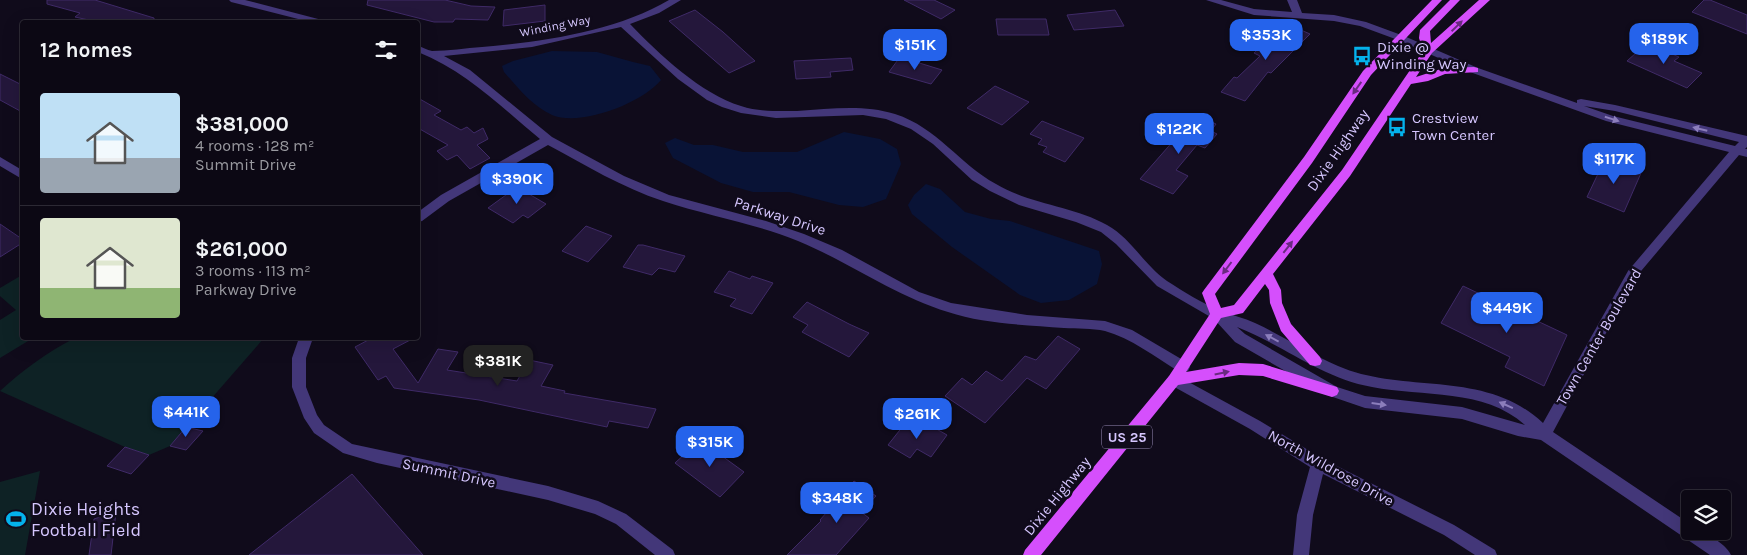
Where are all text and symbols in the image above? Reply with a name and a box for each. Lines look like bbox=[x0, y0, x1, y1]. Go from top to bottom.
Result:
street label: Winding Way bbox=[519, 12, 592, 40]
pin: $353K bbox=[1231, 18, 1301, 61]
one-way arrow bbox=[1450, 20, 1462, 32]
pin: $189K bbox=[1629, 22, 1699, 65]
text: $353K bbox=[1241, 25, 1291, 44]
pin: $151K bbox=[880, 28, 950, 71]
text: $189K bbox=[1640, 29, 1688, 48]
text: $151K bbox=[894, 35, 936, 54]
icon: filters bbox=[372, 36, 400, 64]
text: 12 homes bbox=[40, 38, 133, 62]
place label: Dixie @ Winding Way bbox=[1377, 38, 1467, 73]
bus stop icon: Dixie @ Winding Way bbox=[1351, 45, 1373, 67]
one-way arrow bbox=[1352, 81, 1362, 94]
street label: Dixie Highway bbox=[1303, 106, 1373, 194]
place label: Crestview Town Center bbox=[1412, 109, 1495, 144]
text: $381,000 bbox=[195, 112, 289, 136]
pin: $122K bbox=[1144, 112, 1214, 155]
icon: home bbox=[80, 113, 140, 173]
bus stop icon: Crestview Town Center bbox=[1386, 116, 1408, 138]
one-way arrow bbox=[1604, 116, 1619, 124]
text: $122K bbox=[1156, 119, 1202, 138]
one-way arrow bbox=[1692, 125, 1707, 133]
text: 4 rooms · 128 m² bbox=[195, 136, 314, 155]
pin: $117K bbox=[1579, 142, 1649, 185]
text: $117K bbox=[1594, 149, 1634, 168]
text: Summit Drive bbox=[195, 155, 296, 174]
pin: $390K bbox=[482, 162, 552, 205]
text: $390K bbox=[491, 169, 543, 188]
street label: Parkway Drive bbox=[732, 193, 828, 239]
text: $261,000 bbox=[195, 237, 288, 261]
icon: home bbox=[80, 238, 140, 298]
one-way arrow bbox=[1282, 240, 1293, 253]
text: 3 rooms · 113 m² bbox=[195, 261, 311, 280]
one-way arrow bbox=[1222, 261, 1232, 275]
street label: Town Center Boulevard bbox=[1552, 265, 1646, 409]
text: Parkway Drive bbox=[195, 280, 296, 299]
pin: $449K bbox=[1472, 292, 1542, 334]
text: $449K bbox=[1482, 298, 1532, 317]
one-way arrow bbox=[1265, 334, 1279, 342]
pin: $381K bbox=[463, 344, 533, 387]
text: $381K bbox=[474, 351, 522, 370]
one-way arrow bbox=[1214, 368, 1230, 376]
pin: $441K bbox=[151, 396, 221, 438]
pin: $261K bbox=[882, 398, 952, 440]
one-way arrow bbox=[1371, 401, 1387, 409]
one-way arrow bbox=[1499, 401, 1513, 409]
text: $441K bbox=[163, 402, 209, 421]
text: $261K bbox=[894, 404, 940, 423]
pin: $315K bbox=[675, 426, 745, 468]
road number: US 25 bbox=[1102, 426, 1152, 448]
street label: North Wildrose Drive bbox=[1265, 426, 1397, 510]
text: $315K bbox=[687, 432, 733, 451]
street label: Dixie Highway bbox=[1020, 453, 1094, 539]
street label: Summit Drive bbox=[401, 454, 497, 492]
pin: $348K bbox=[802, 482, 872, 524]
text: $348K bbox=[811, 488, 863, 507]
map controls bbox=[1681, 490, 1731, 540]
button: layers bbox=[1681, 490, 1731, 540]
place label: Dixie Heights Football Field bbox=[31, 498, 141, 541]
sports icon: Dixie Heights Football Field bbox=[5, 508, 27, 530]

